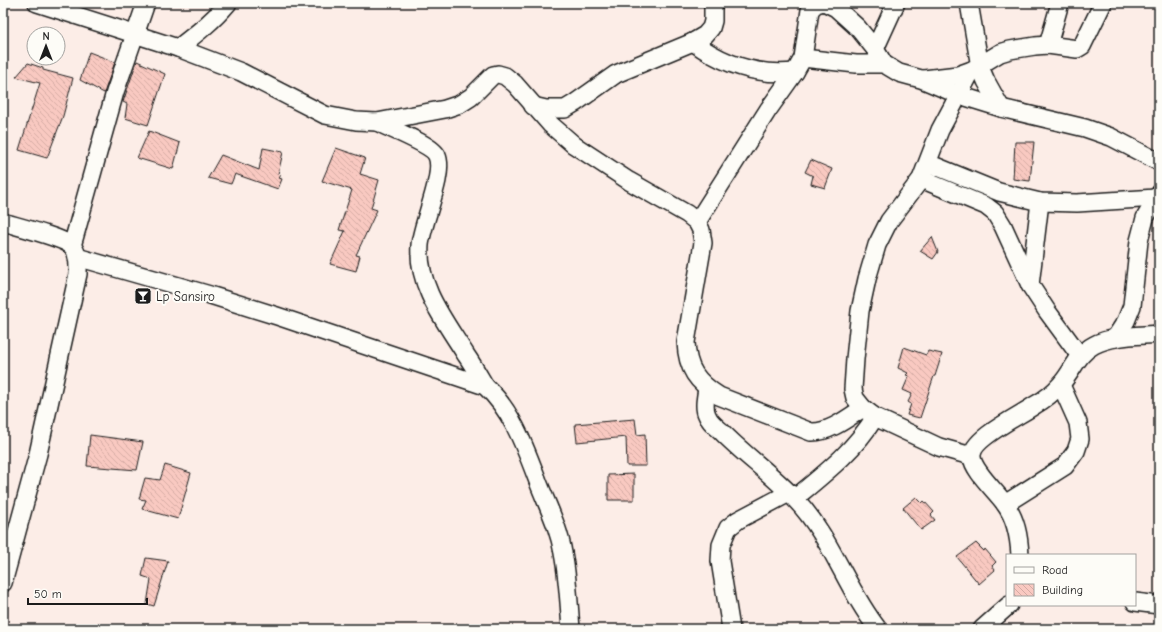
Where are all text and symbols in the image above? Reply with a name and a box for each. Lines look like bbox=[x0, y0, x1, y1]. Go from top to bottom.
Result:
north arrow bbox=[26, 26, 66, 66]
text: N bbox=[42, 30, 50, 43]
bar icon: Lp Sansiro bbox=[133, 286, 153, 306]
place label: Lp Sansiro bbox=[156, 289, 215, 304]
legend bbox=[1006, 554, 1136, 606]
text: Road bbox=[1042, 563, 1068, 577]
scale bar bbox=[28, 580, 147, 606]
text: Building bbox=[1042, 583, 1083, 597]
text: 50 m bbox=[34, 587, 62, 601]

